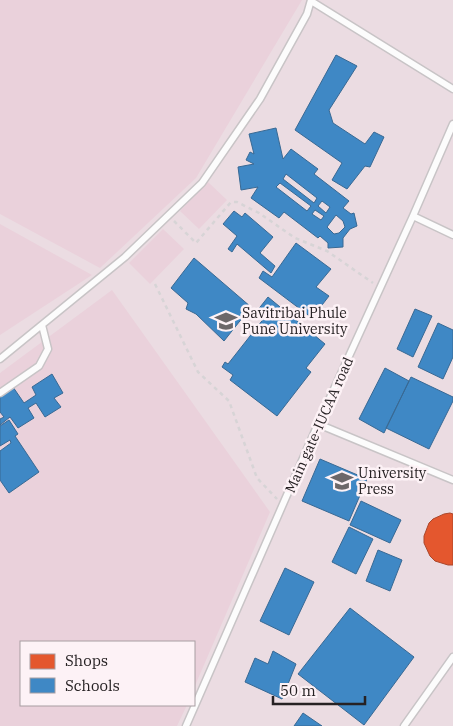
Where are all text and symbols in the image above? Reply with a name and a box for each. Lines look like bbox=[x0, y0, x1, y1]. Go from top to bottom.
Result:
place label: Savitribai Phule Pune University bbox=[242, 304, 348, 338]
school or university icon: Savitribai Phule Pune University bbox=[213, 308, 239, 334]
street label: Main gate-IUCAA road bbox=[281, 354, 357, 496]
place label: University Press bbox=[358, 464, 427, 498]
school or university icon: University Press bbox=[329, 468, 355, 494]
legend bbox=[20, 641, 195, 706]
text: Shops bbox=[65, 651, 108, 670]
scale bar bbox=[273, 674, 366, 706]
text: Schools bbox=[65, 676, 120, 695]
text: 50 m bbox=[280, 681, 316, 700]

